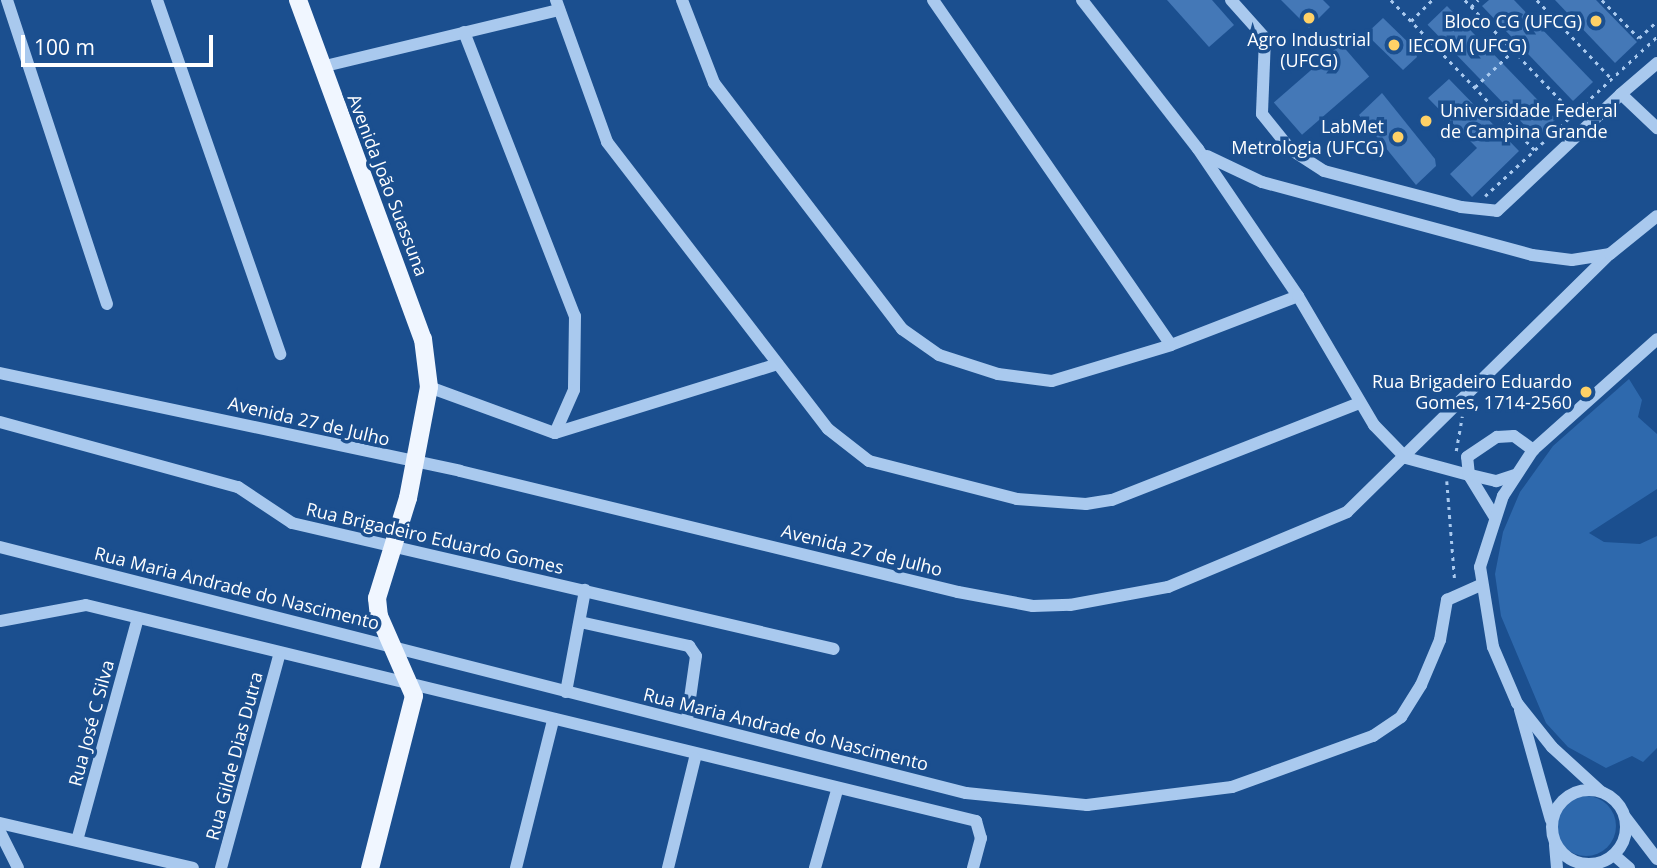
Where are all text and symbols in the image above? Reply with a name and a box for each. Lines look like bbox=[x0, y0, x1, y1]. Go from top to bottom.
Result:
marker: Agro Industrial (UFCG) bbox=[1301, 10, 1317, 26]
place label: Bloco CG (UFCG) bbox=[1444, 10, 1582, 32]
marker: Bloco CG (UFCG) bbox=[1588, 13, 1604, 29]
scale bar bbox=[24, 21, 217, 65]
place label: Agro Industrial (UFCG) bbox=[1247, 29, 1371, 72]
text: 100 m bbox=[34, 33, 95, 61]
place label: IECOM (UFCG) bbox=[1408, 34, 1527, 56]
marker: IECOM (UFCG) bbox=[1386, 37, 1402, 53]
street label: Avenida João Suassuna bbox=[343, 91, 433, 279]
place label: Universidade Federal de Campina Grande bbox=[1440, 100, 1618, 142]
marker: Universidade Federal de Campina Grande bbox=[1418, 113, 1434, 129]
place label: LabMet Metrologia (UFCG) bbox=[1231, 116, 1384, 158]
marker: LabMet Metrologia (UFCG) bbox=[1390, 129, 1406, 145]
place label: Rua Brigadeiro Eduardo Gomes, 1714-2560 bbox=[1372, 371, 1572, 414]
marker: Rua Brigadeiro Eduardo Gomes, 1714-2560 bbox=[1578, 384, 1594, 400]
street label: Avenida 27 de Julho bbox=[226, 392, 392, 450]
street label: Rua Brigadeiro Eduardo Gomes bbox=[304, 498, 566, 578]
street label: Avenida 27 de Julho bbox=[779, 520, 945, 580]
street label: Rua Maria Andrade do Nascimento bbox=[92, 542, 382, 634]
street label: Rua José C Silva bbox=[64, 658, 118, 788]
street label: Rua Gilde Dias Dutra bbox=[201, 669, 267, 843]
street label: Rua Maria Andrade do Nascimento bbox=[641, 683, 931, 775]

